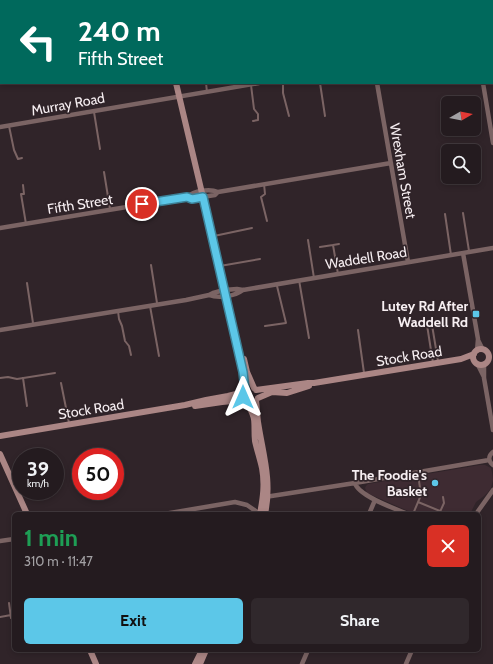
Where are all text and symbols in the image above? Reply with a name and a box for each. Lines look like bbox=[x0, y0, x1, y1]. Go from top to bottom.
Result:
text: 240 m bbox=[78, 14, 161, 48]
icon: left bbox=[12, 16, 64, 68]
text: Fifth Street bbox=[78, 48, 163, 70]
street label: Murray Road bbox=[30, 89, 106, 119]
north arrow bbox=[441, 96, 481, 136]
map controls bbox=[441, 96, 481, 184]
street label: Wrexham Street bbox=[386, 122, 420, 220]
button: search bbox=[441, 144, 481, 184]
pin bbox=[125, 187, 159, 221]
street label: Fifth Street bbox=[46, 190, 114, 218]
icon: arrive bbox=[131, 193, 153, 215]
street label: Waddell Road bbox=[324, 243, 408, 273]
place label: Lutey Rd After Waddell Rd bbox=[381, 297, 468, 331]
marker: Lutey Rd After Waddell Rd bbox=[471, 309, 481, 319]
street label: Stock Road bbox=[375, 342, 443, 370]
position arrow bbox=[222, 376, 264, 418]
street label: Stock Road bbox=[57, 395, 125, 423]
speed limit sign: 50 bbox=[72, 448, 124, 500]
text: 39 bbox=[27, 457, 49, 481]
place label: The Foodie's Basket bbox=[352, 466, 427, 500]
text: km/h bbox=[27, 477, 49, 490]
marker: The Foodie's Basket bbox=[430, 478, 440, 488]
text: 1 min bbox=[24, 523, 78, 552]
button: close bbox=[427, 525, 469, 567]
text: 310 m · 11:47 bbox=[24, 553, 93, 569]
button: Exit bbox=[24, 598, 243, 644]
button: Share bbox=[251, 598, 469, 644]

